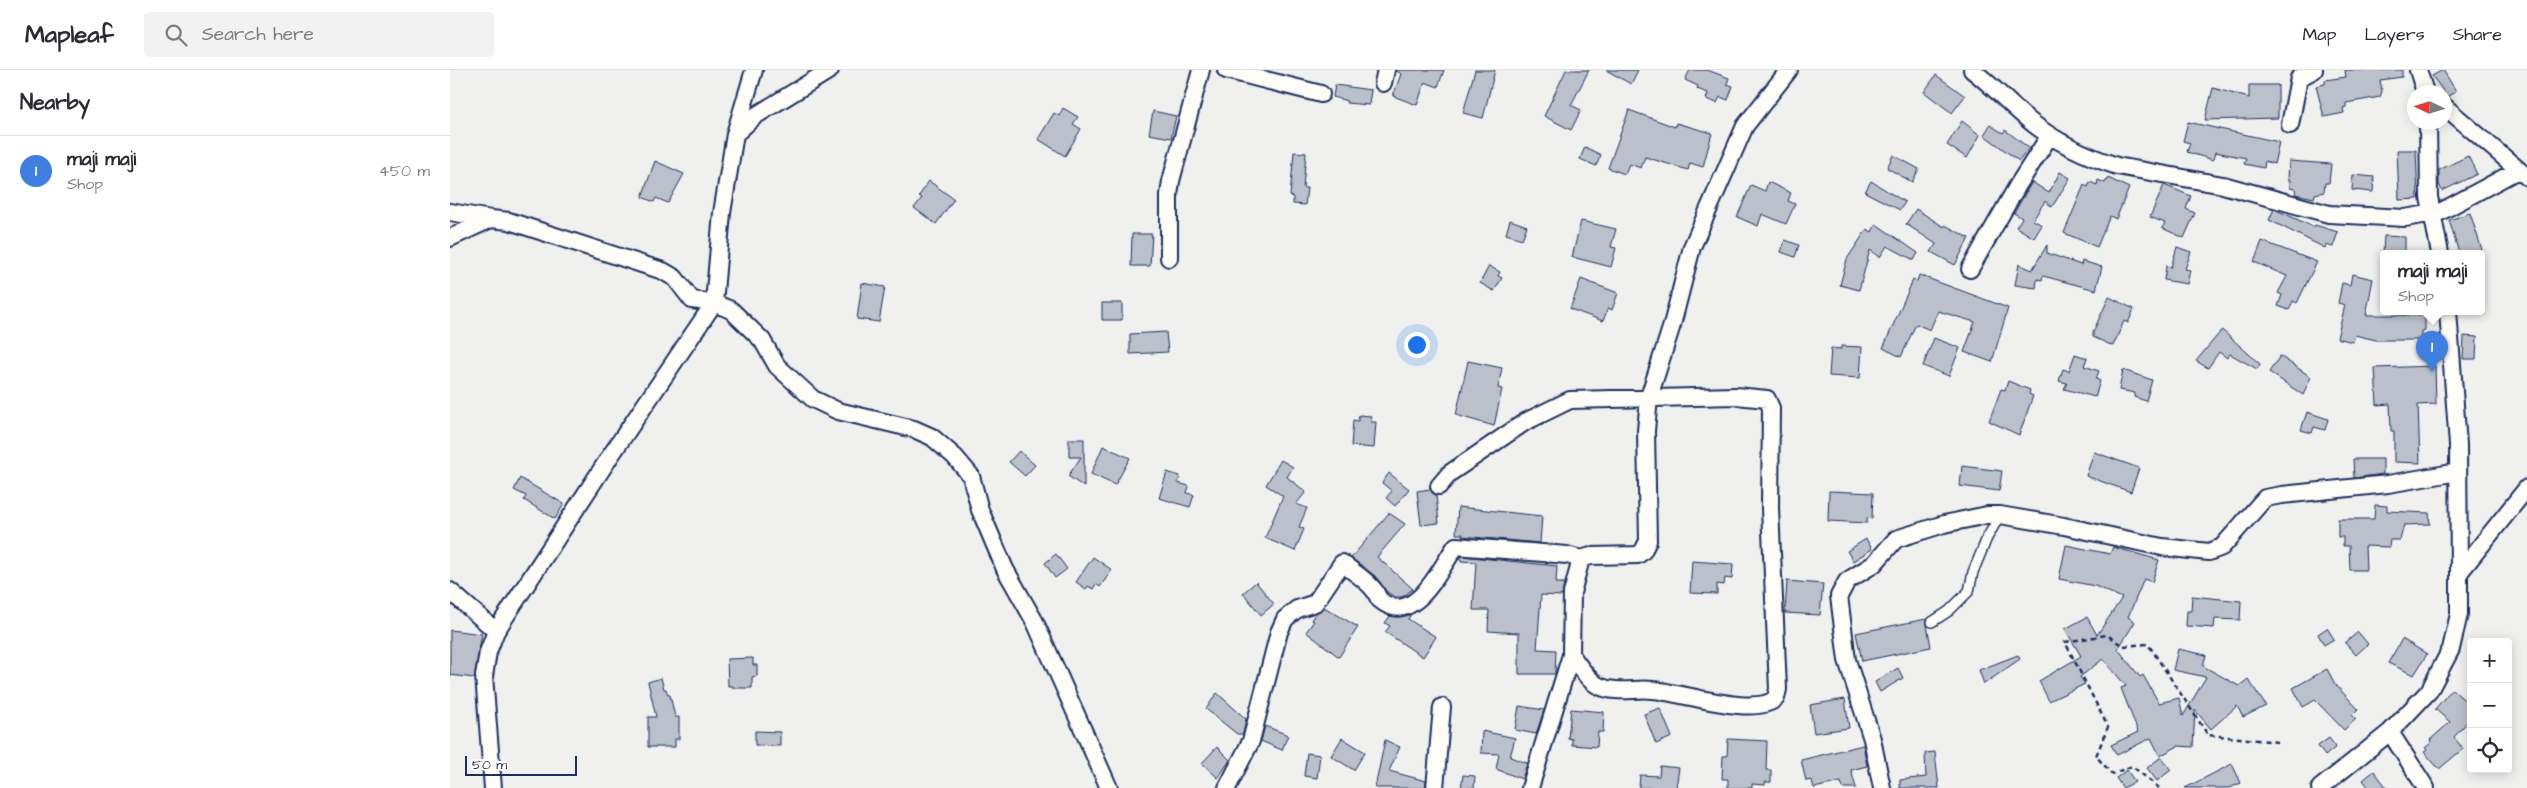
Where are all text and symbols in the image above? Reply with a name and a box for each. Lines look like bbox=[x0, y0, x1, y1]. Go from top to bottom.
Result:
search box bbox=[144, 12, 494, 57]
text: Mapleaf bbox=[25, 18, 114, 52]
icon: search bbox=[162, 21, 190, 49]
text: Search here bbox=[202, 21, 314, 48]
text: Map bbox=[2302, 22, 2336, 47]
text: Layers bbox=[2364, 22, 2425, 47]
text: Share bbox=[2453, 22, 2502, 47]
north arrow bbox=[2407, 85, 2452, 130]
text: Nearby bbox=[20, 88, 90, 117]
text: maji maji bbox=[67, 146, 136, 173]
text: 1 bbox=[35, 160, 37, 182]
text: 450 m bbox=[379, 160, 430, 182]
text: Shop bbox=[67, 173, 103, 195]
popup bbox=[2380, 250, 2485, 315]
text: maji maji bbox=[2398, 258, 2467, 285]
text: Shop bbox=[2398, 285, 2434, 307]
pin: 1 bbox=[2416, 331, 2448, 372]
your location bbox=[1404, 332, 1430, 358]
map controls bbox=[2467, 638, 2512, 773]
button: + bbox=[2467, 638, 2512, 683]
button: − bbox=[2467, 683, 2512, 728]
button: locate bbox=[2467, 728, 2512, 773]
scale bar bbox=[465, 753, 578, 776]
text: 50 m bbox=[472, 755, 507, 775]

